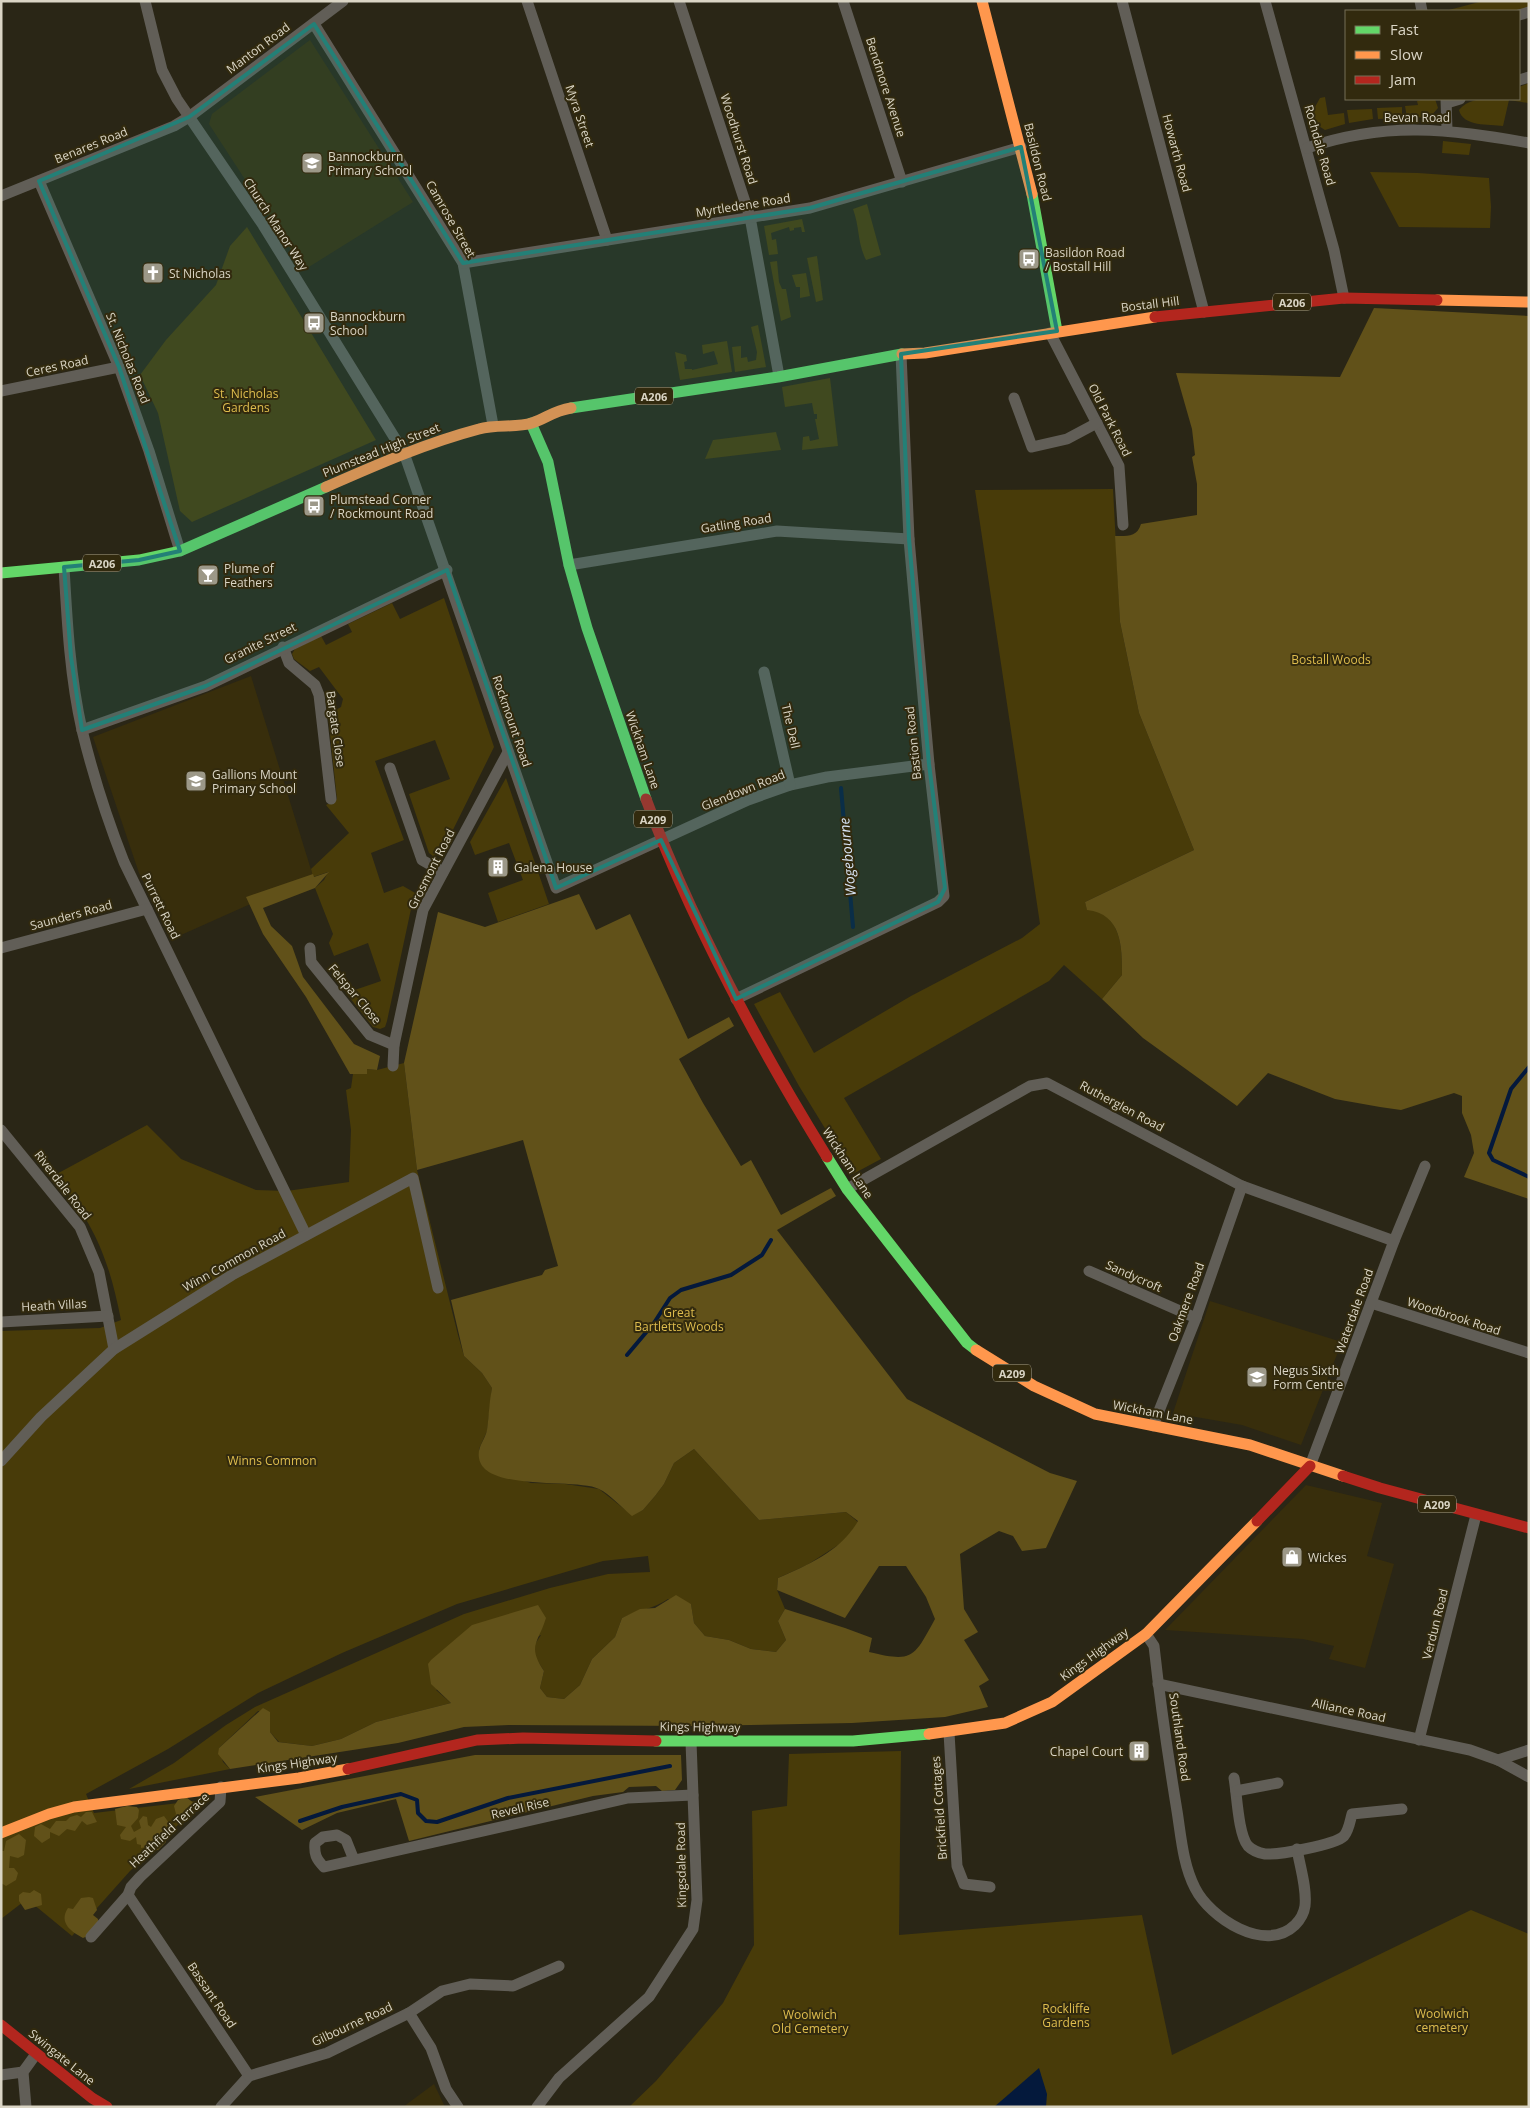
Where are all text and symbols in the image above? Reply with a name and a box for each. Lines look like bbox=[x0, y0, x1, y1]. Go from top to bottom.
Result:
legend bbox=[1345, 10, 1520, 100]
street label: Manton Road bbox=[223, 19, 293, 77]
text: Fast bbox=[1390, 19, 1419, 39]
street label: Bendmore Avenue bbox=[862, 35, 910, 139]
text: Slow bbox=[1390, 44, 1423, 64]
text: Jam bbox=[1388, 69, 1416, 89]
street label: Myra Street bbox=[561, 82, 599, 150]
street label: Woodhurst Road bbox=[716, 92, 762, 186]
street label: Rochdale Road bbox=[1300, 103, 1340, 187]
street label: Bevan Road bbox=[1384, 109, 1450, 126]
street label: Howarth Road bbox=[1158, 112, 1196, 194]
street label: Basildon Road bbox=[1020, 121, 1056, 203]
street label: Benares Road bbox=[52, 123, 130, 167]
place label: Bannockburn Primary School bbox=[328, 148, 412, 179]
school or university icon: Bannockburn Primary School bbox=[300, 151, 324, 175]
street label: Church Manor Way bbox=[240, 174, 313, 274]
street label: Camrose Street bbox=[422, 177, 480, 261]
street label: Myrtledene Road bbox=[694, 189, 792, 221]
place label: Basildon Road / Bostall Hill bbox=[1045, 244, 1125, 275]
bus stop icon: Basildon Road / Bostall Hill bbox=[1017, 247, 1041, 271]
church icon: St Nicholas bbox=[141, 261, 165, 285]
place label: St Nicholas bbox=[169, 265, 231, 282]
street label: Bostall Hill bbox=[1120, 292, 1180, 316]
road number: A206 bbox=[1273, 294, 1311, 310]
place label: Bannockburn School bbox=[330, 308, 405, 339]
street label: St. Nicholas Road bbox=[102, 310, 154, 406]
bus stop icon: Bannockburn School bbox=[302, 311, 326, 335]
street label: Ceres Road bbox=[24, 351, 90, 381]
street label: Old Park Road bbox=[1084, 381, 1136, 459]
park label: St. Nicholas Gardens bbox=[214, 385, 279, 416]
road number: A206 bbox=[635, 388, 673, 404]
street label: Plumstead High Street bbox=[320, 419, 442, 481]
place label: Plumstead Corner / Rockmount Road bbox=[330, 491, 433, 522]
bus stop icon: Plumstead Corner / Rockmount Road bbox=[302, 494, 326, 518]
street label: Gatling Road bbox=[699, 509, 773, 537]
road number: A206 bbox=[83, 554, 121, 572]
place label: Plume of Feathers bbox=[224, 560, 275, 591]
bar icon: Plume of Feathers bbox=[196, 563, 220, 587]
street label: Granite Street bbox=[221, 618, 299, 668]
park label: Bostall Woods bbox=[1291, 651, 1371, 668]
street label: Rockmount Road bbox=[488, 673, 536, 769]
street label: Bargate Close bbox=[322, 690, 350, 769]
street label: The Dell bbox=[778, 702, 804, 750]
street label: Bastion Road bbox=[901, 705, 925, 781]
street label: Wickham Lane bbox=[622, 709, 664, 792]
street label: Glendown Road bbox=[699, 765, 787, 815]
place label: Gallions Mount Primary School bbox=[212, 766, 297, 797]
school or university icon: Gallions Mount Primary School bbox=[184, 769, 208, 793]
road number: A209 bbox=[634, 811, 672, 828]
water label: Wogebourne bbox=[834, 817, 860, 897]
street label: Grosmont Road bbox=[403, 826, 459, 912]
building icon: Galena House bbox=[486, 855, 510, 879]
place label: Galena House bbox=[514, 859, 592, 876]
street label: Purrett Road bbox=[138, 870, 184, 942]
street label: Saunders Road bbox=[28, 896, 114, 934]
street label: Felspar Close bbox=[325, 960, 385, 1028]
street label: Rutherglen Road bbox=[1077, 1077, 1167, 1135]
street label: Wickham Lane bbox=[819, 1124, 877, 1202]
street label: Riverdale Road bbox=[31, 1147, 95, 1223]
street label: Winn Common Road bbox=[179, 1225, 289, 1295]
street label: Sandycroft bbox=[1103, 1256, 1165, 1296]
street label: Oakmere Road bbox=[1164, 1260, 1208, 1344]
street label: Waterdale Road bbox=[1331, 1266, 1377, 1356]
street label: Woodbrook Road bbox=[1405, 1293, 1503, 1339]
street label: Heath Villas bbox=[21, 1295, 87, 1315]
park label: Great Bartletts Woods bbox=[634, 1304, 724, 1335]
place label: Negus Sixth Form Centre bbox=[1273, 1362, 1343, 1393]
road number: A209 bbox=[993, 1365, 1031, 1382]
school or university icon: Negus Sixth Form Centre bbox=[1245, 1365, 1269, 1389]
street label: Wickham Lane bbox=[1111, 1396, 1195, 1428]
park label: Winns Common bbox=[227, 1452, 317, 1469]
road number: A209 bbox=[1418, 1496, 1456, 1512]
shop icon: Wickes bbox=[1280, 1545, 1304, 1569]
place label: Wickes bbox=[1308, 1549, 1347, 1566]
street label: Verdun Road bbox=[1418, 1587, 1452, 1661]
street label: Kings Highway bbox=[1056, 1623, 1132, 1685]
street label: Southland Road bbox=[1165, 1692, 1195, 1782]
street label: Alliance Road bbox=[1311, 1694, 1387, 1726]
street label: Kings Highway bbox=[659, 1718, 742, 1736]
building icon: Chapel Court bbox=[1127, 1739, 1151, 1763]
place label: Chapel Court bbox=[1050, 1743, 1123, 1760]
street label: Kings Highway bbox=[256, 1749, 339, 1777]
street label: Brickfield Cottages bbox=[927, 1755, 951, 1860]
street label: Heathfield Terrace bbox=[125, 1788, 213, 1872]
street label: Revell Rise bbox=[489, 1793, 551, 1823]
street label: Kingsdale Road bbox=[672, 1822, 690, 1908]
street label: Bassant Road bbox=[184, 1959, 240, 2031]
street label: Gilbourne Road bbox=[309, 1998, 395, 2050]
park label: Rockliffe Gardens bbox=[1042, 2000, 1090, 2031]
park label: Woolwich cemetery bbox=[1415, 2005, 1469, 2036]
park label: Woolwich Old Cemetery bbox=[772, 2006, 849, 2037]
street label: Swingate Lane bbox=[25, 2025, 99, 2089]

